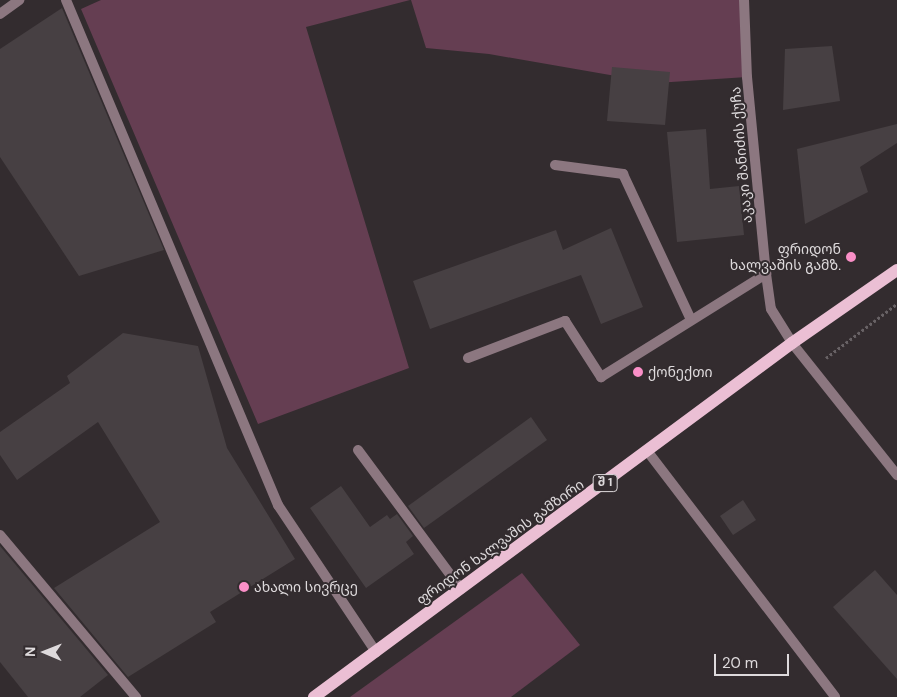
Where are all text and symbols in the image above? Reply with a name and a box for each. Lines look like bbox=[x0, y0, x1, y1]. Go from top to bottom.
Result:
street label: აკაკი შანიძის ქუჩა bbox=[727, 86, 755, 224]
place label: ფრიდონ ხალვაშის გამზ. bbox=[730, 241, 841, 274]
marker: ფრიდონ ხალვაშის გამზ. bbox=[845, 251, 857, 263]
place label: ქონექთი bbox=[648, 364, 713, 380]
marker: ქონექთი bbox=[632, 366, 644, 378]
road number: შ 1 bbox=[592, 473, 618, 492]
street label: ფრიდონ ხალვაშის გამზირი bbox=[413, 476, 587, 608]
place label: ახალი სივრცე bbox=[254, 579, 358, 595]
marker: ახალი სივრცე bbox=[238, 581, 250, 593]
north arrow bbox=[20, 627, 70, 677]
scale bar bbox=[717, 644, 792, 676]
text: N bbox=[21, 646, 39, 657]
text: 20 m bbox=[722, 653, 758, 673]

